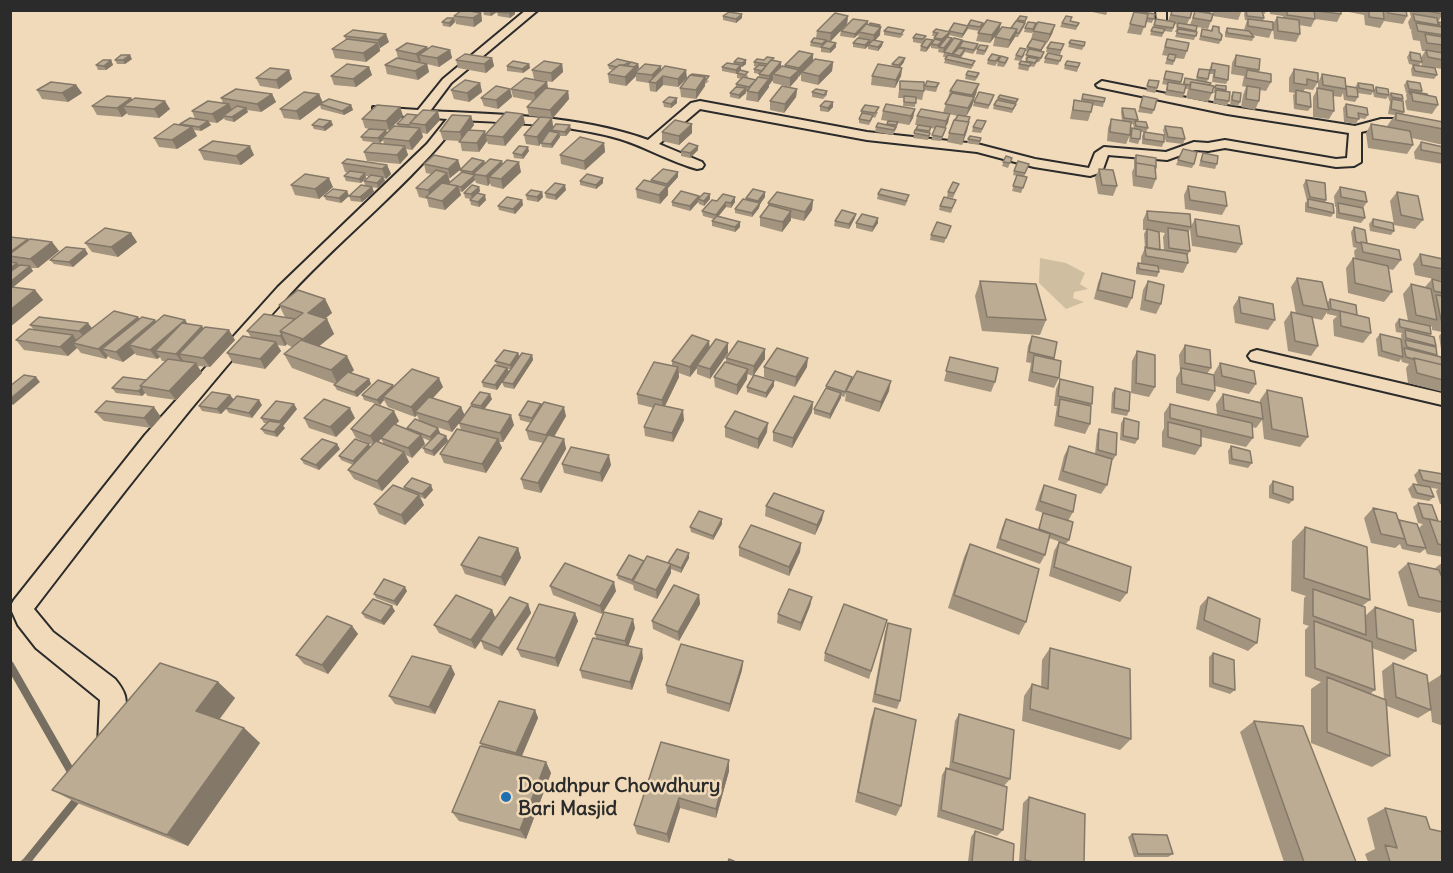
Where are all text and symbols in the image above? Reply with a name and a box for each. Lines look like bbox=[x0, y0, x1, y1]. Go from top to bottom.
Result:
place label: Doudhpur Chowdhury Bari Masjid bbox=[518, 774, 720, 821]
marker: Doudhpur Chowdhury Bari Masjid bbox=[499, 790, 513, 804]

